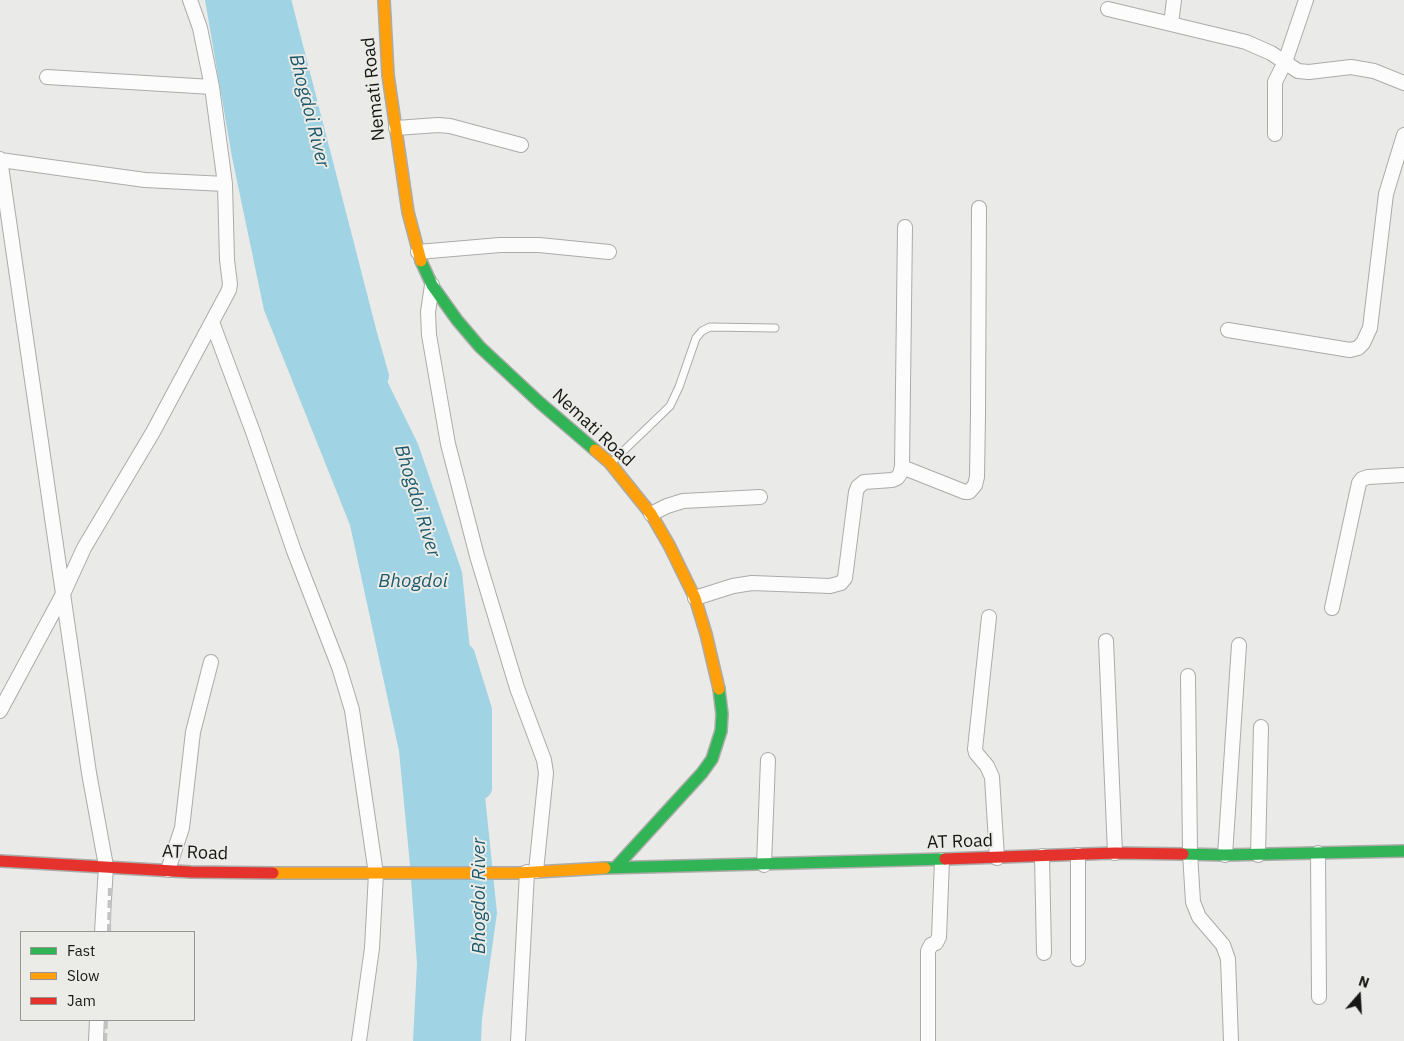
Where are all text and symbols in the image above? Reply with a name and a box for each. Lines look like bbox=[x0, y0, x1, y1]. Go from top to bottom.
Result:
street label: Nemati Road bbox=[358, 36, 390, 142]
water label: Bhogdoi River bbox=[284, 52, 334, 170]
street label: Nemati Road bbox=[547, 385, 639, 471]
water label: Bhogdoi River bbox=[389, 442, 445, 560]
water label: Bhogdoi bbox=[378, 571, 448, 593]
street label: AT Road bbox=[926, 830, 994, 854]
water label: Bhogdoi River bbox=[469, 838, 491, 954]
street label: AT Road bbox=[161, 841, 229, 865]
legend bbox=[20, 931, 195, 1021]
text: Fast bbox=[67, 941, 95, 960]
text: Slow bbox=[67, 966, 100, 985]
north arrow bbox=[1334, 971, 1384, 1021]
text: N bbox=[1356, 972, 1372, 992]
text: Jam bbox=[67, 991, 96, 1010]

